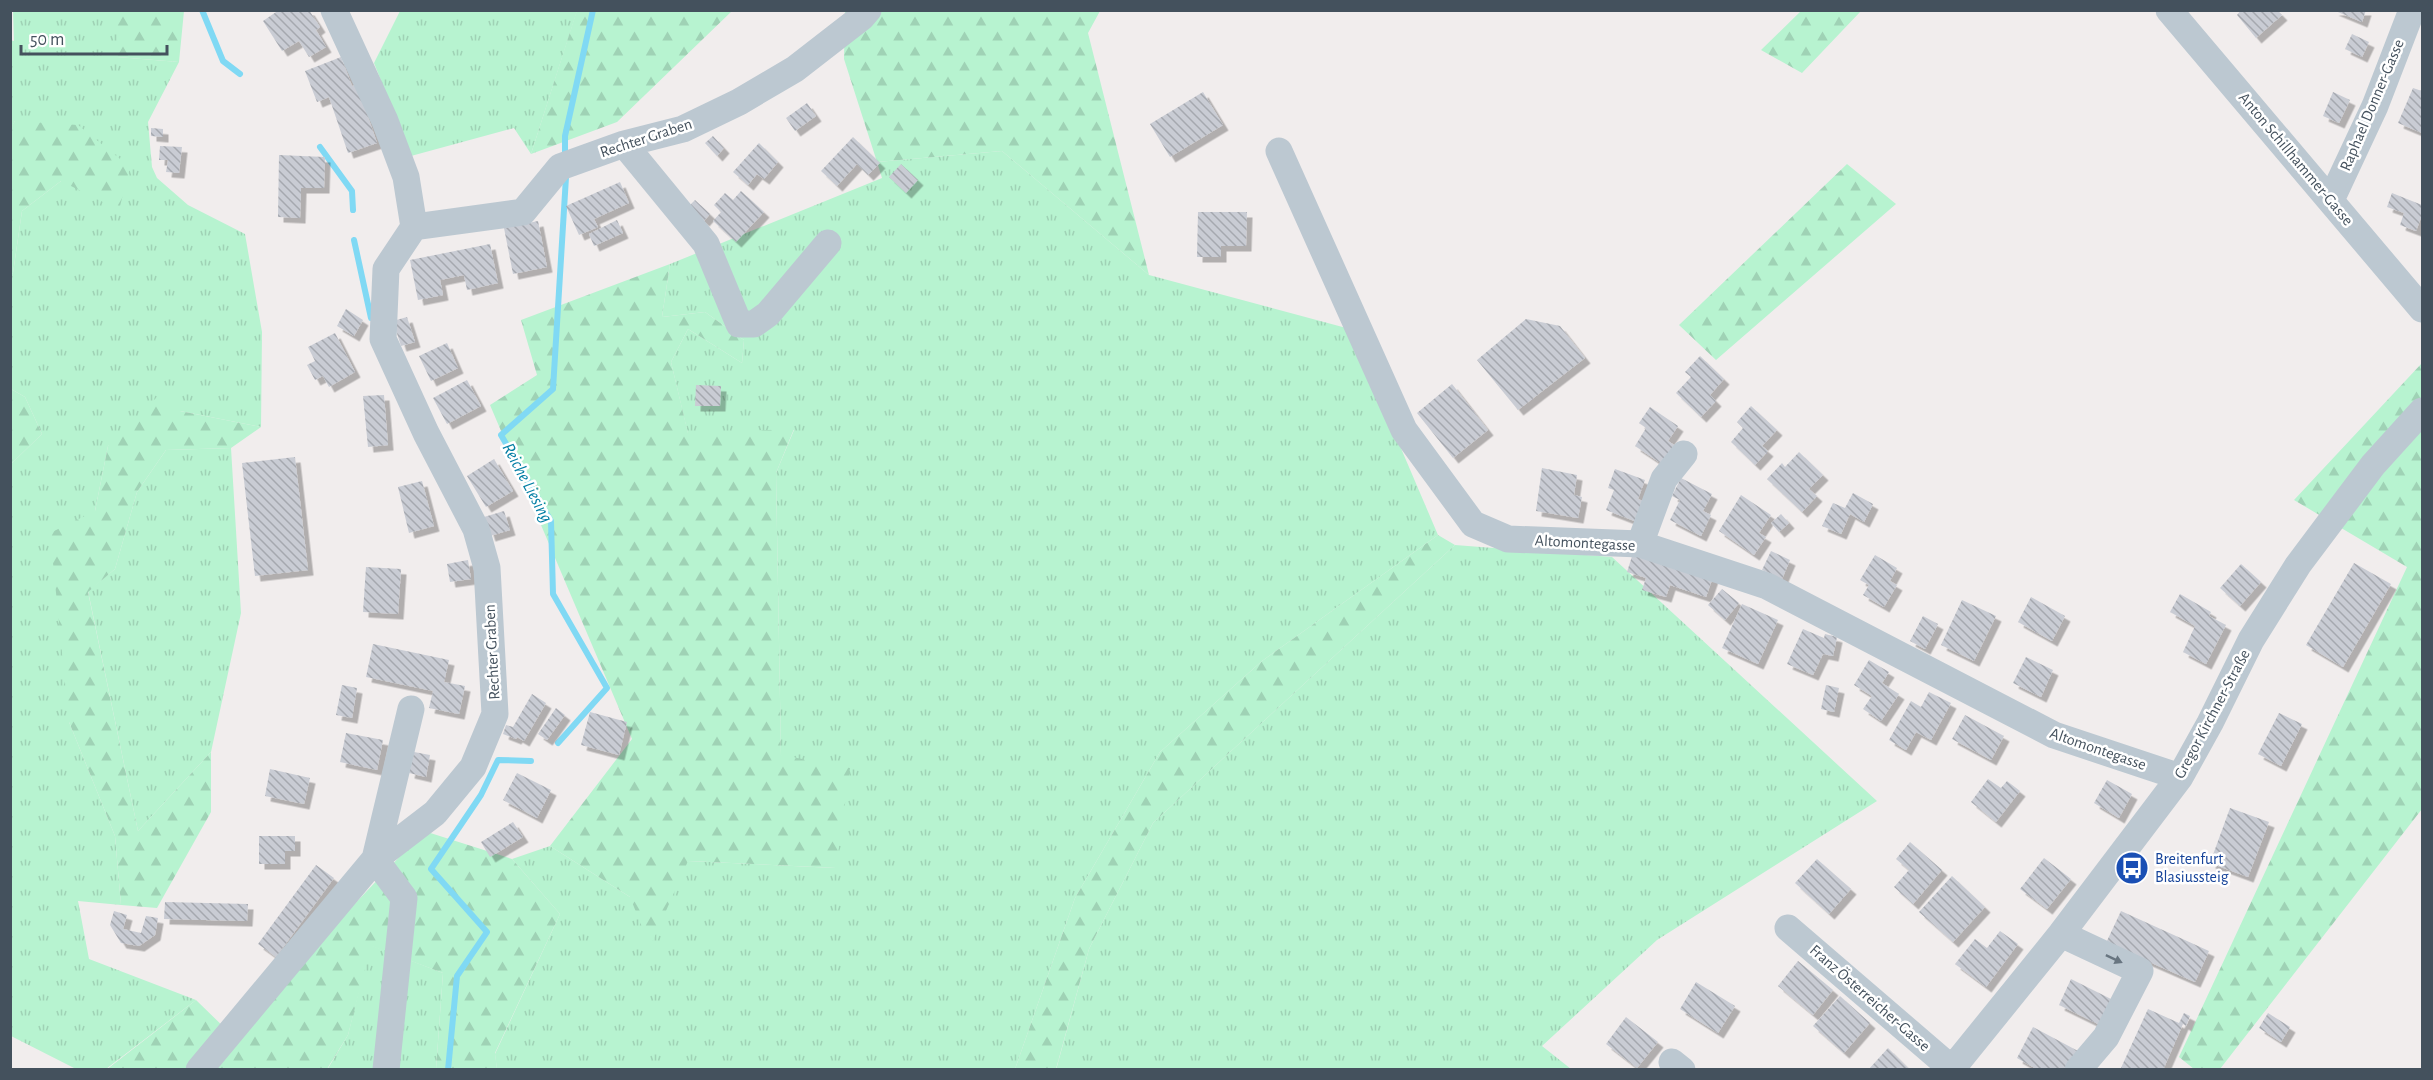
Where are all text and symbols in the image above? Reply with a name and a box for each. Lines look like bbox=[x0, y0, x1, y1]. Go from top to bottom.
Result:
scale bar bbox=[21, 18, 166, 56]
text: 50 m bbox=[30, 31, 64, 49]
street label: Raphael Donner-Gasse bbox=[2337, 37, 2407, 173]
street label: Anton Schillhammer-Gasse bbox=[2236, 89, 2356, 229]
street label: Rechter Graben bbox=[598, 116, 694, 160]
water label: Reiche Liesing bbox=[499, 440, 556, 526]
street label: Altomontegasse bbox=[1534, 532, 1636, 554]
street label: Rechter Graben bbox=[482, 604, 502, 700]
street label: Gregor Kirchner-Straße bbox=[2171, 647, 2253, 781]
street label: Altomontegasse bbox=[2048, 725, 2148, 773]
bus stop icon: Breitenfurt Blasiussteig bbox=[2114, 850, 2150, 886]
place label: Breitenfurt Blasiussteig bbox=[2155, 851, 2229, 885]
street label: Franz Österreicher-Gasse bbox=[1807, 940, 1934, 1054]
one-way arrow bbox=[2106, 955, 2123, 964]

